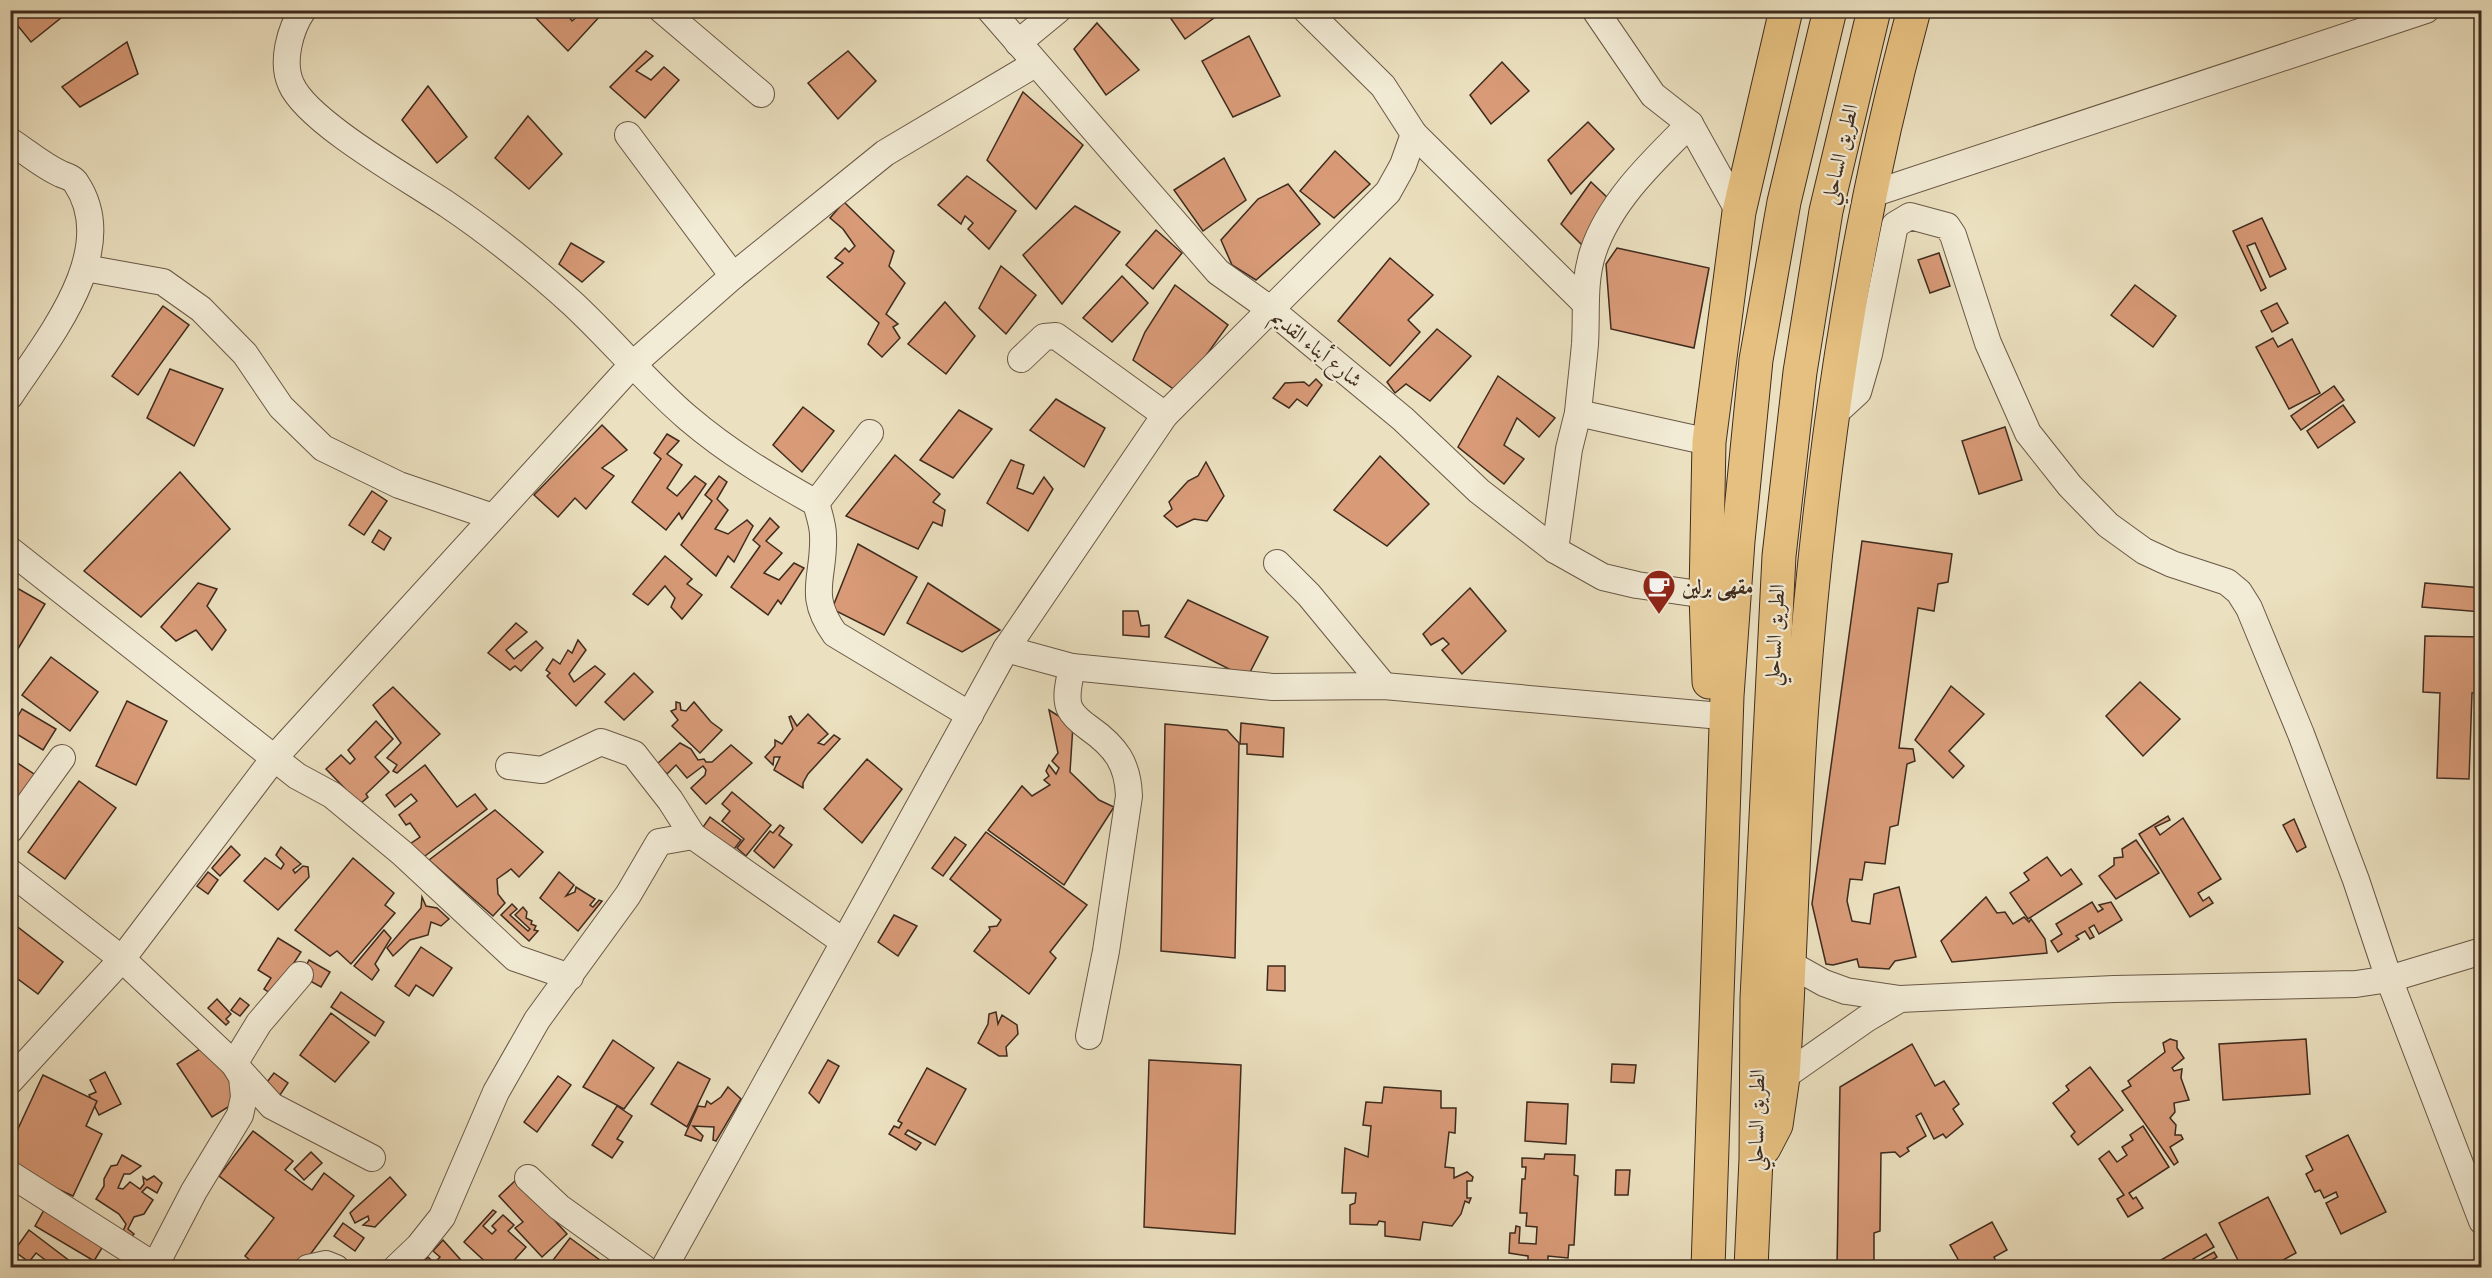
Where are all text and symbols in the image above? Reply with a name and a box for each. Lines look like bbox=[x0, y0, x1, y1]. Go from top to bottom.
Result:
street label: الطريق الساحلي bbox=[1814, 101, 1870, 208]
street label: شارع أبناء القديم bbox=[1263, 302, 1369, 397]
cafe icon: مقهى برلين bbox=[1641, 568, 1677, 615]
place label: مقهى برلين bbox=[1682, 573, 1753, 601]
street label: الطريق الساحلي bbox=[1758, 583, 1797, 687]
street label: الطريق الساحلي bbox=[1742, 1069, 1777, 1171]

